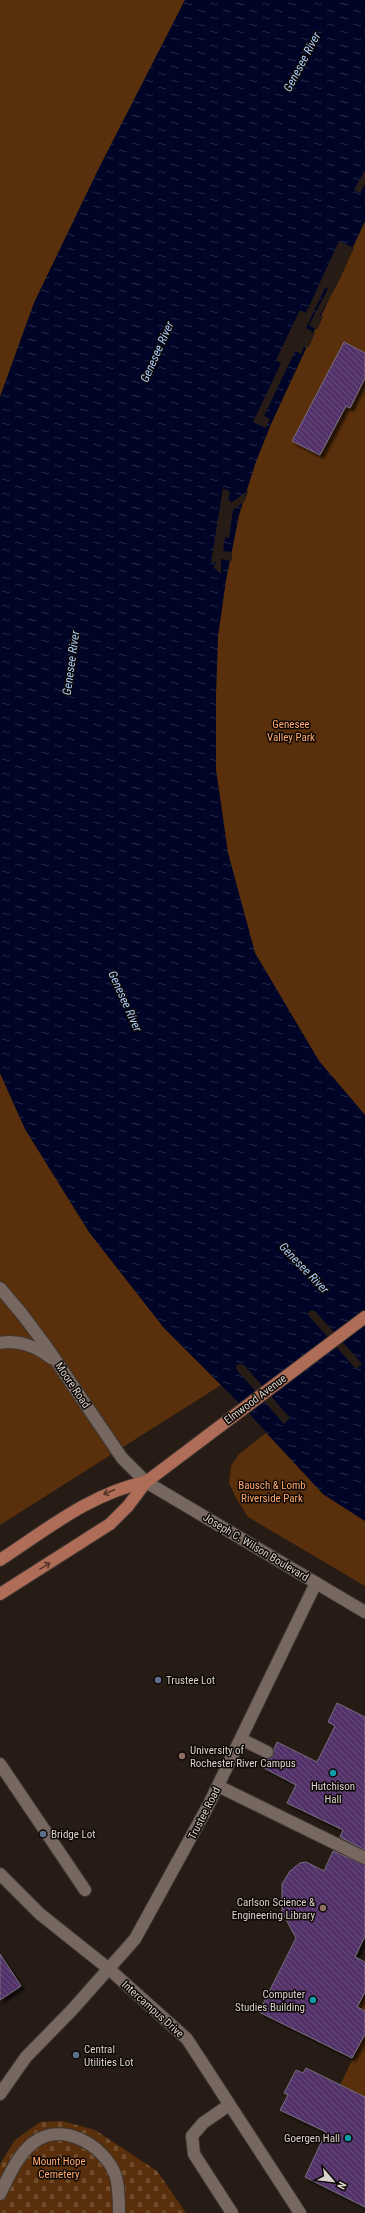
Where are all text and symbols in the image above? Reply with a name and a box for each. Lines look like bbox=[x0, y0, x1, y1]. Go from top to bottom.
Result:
water label: Genesee River bbox=[281, 30, 324, 94]
water label: Genesee River bbox=[137, 319, 177, 385]
water label: Genesee River bbox=[60, 629, 83, 696]
park label: Genesee Valley Park bbox=[267, 718, 315, 744]
water label: Genesee River bbox=[105, 968, 145, 1034]
water label: Genesee River bbox=[276, 1240, 332, 1297]
street label: Moore Road bbox=[53, 1360, 93, 1411]
street label: Elmwood Avenue bbox=[222, 1372, 289, 1427]
park label: Bausch & Lomb Riverside Park bbox=[238, 1479, 306, 1505]
one-way arrow bbox=[103, 1489, 115, 1497]
street label: Joseph C. Wilson Boulevard bbox=[201, 1511, 311, 1584]
one-way arrow bbox=[40, 1561, 51, 1570]
place label: Trustee Lot bbox=[166, 1674, 215, 1687]
marker: Trustee Lot bbox=[153, 1675, 163, 1685]
place label: University of Rochester River Campus bbox=[190, 1744, 296, 1770]
marker: University of Rochester River Campus bbox=[177, 1751, 187, 1761]
marker: Hutchison Hall bbox=[328, 1768, 338, 1778]
place label: Hutchison Hall bbox=[311, 1780, 355, 1806]
street label: Trustee Road bbox=[186, 1785, 223, 1842]
place label: Bridge Lot bbox=[51, 1828, 95, 1841]
marker: Bridge Lot bbox=[38, 1829, 48, 1839]
place label: Carlson Science & Engineering Library bbox=[232, 1896, 315, 1922]
marker: Carlson Science & Engineering Library bbox=[318, 1903, 328, 1913]
street label: Intercampus Drive bbox=[119, 1978, 186, 2041]
place label: Computer Studies Building bbox=[235, 1988, 306, 2014]
marker: Computer Studies Building bbox=[308, 1995, 318, 2005]
place label: Central Utilities Lot bbox=[84, 2043, 134, 2069]
marker: Central Utilities Lot bbox=[71, 2050, 81, 2060]
place label: Goergen Hall bbox=[284, 2132, 340, 2145]
marker: Goergen Hall bbox=[343, 2133, 353, 2143]
park label: Mount Hope Cemetery bbox=[32, 2155, 86, 2181]
north arrow bbox=[313, 2161, 353, 2201]
text: N bbox=[334, 2179, 349, 2192]

